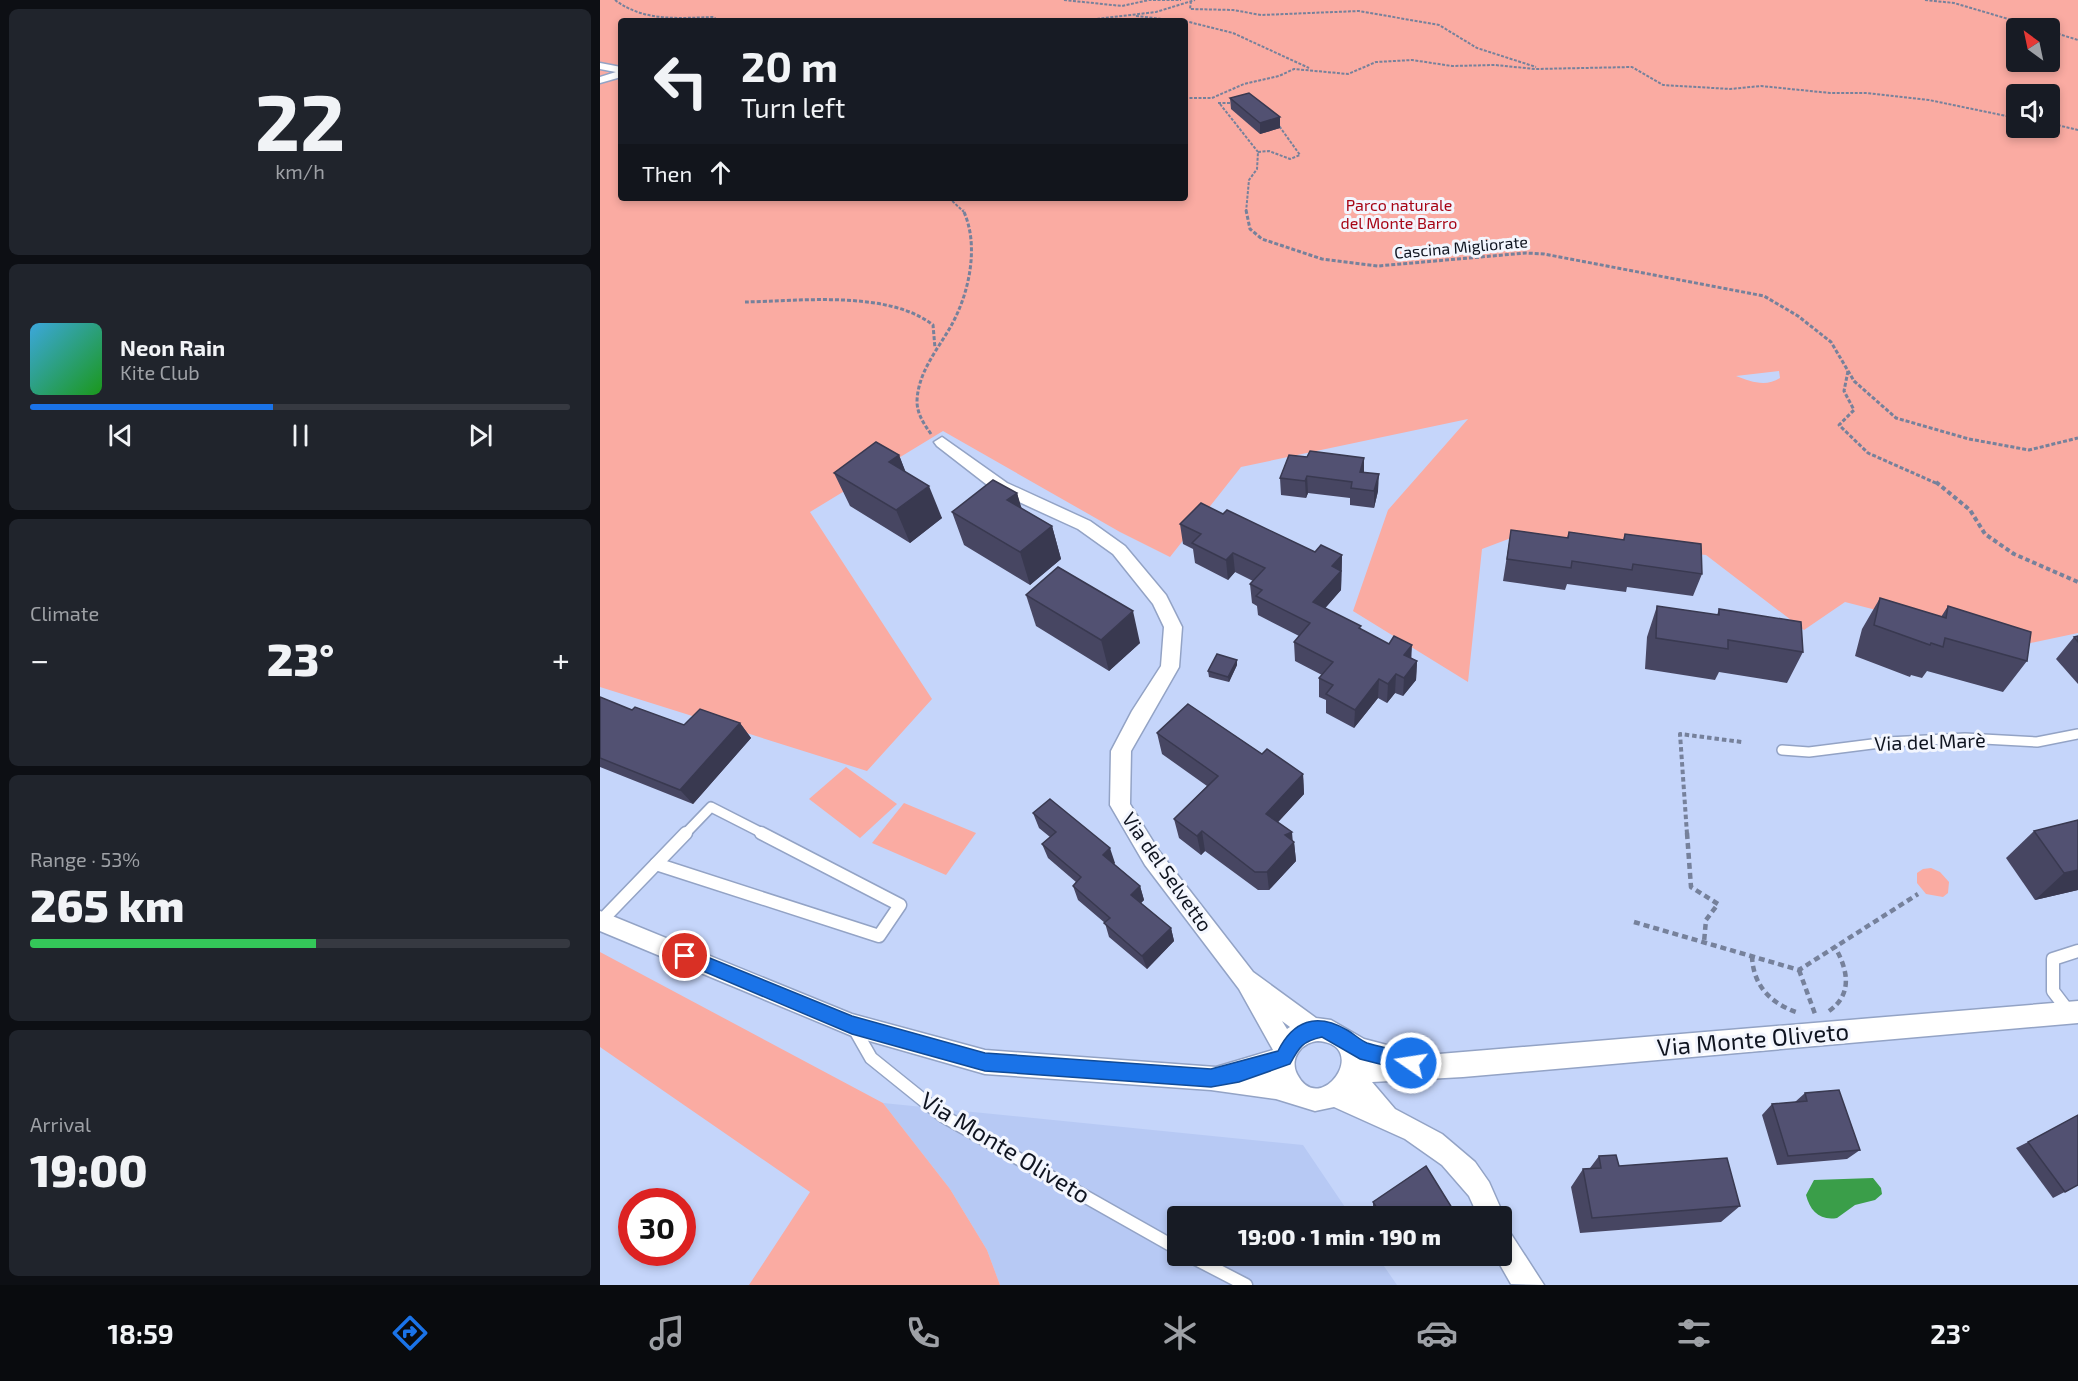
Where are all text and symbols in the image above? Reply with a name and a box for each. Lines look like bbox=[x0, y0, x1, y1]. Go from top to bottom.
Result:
north arrow bbox=[2006, 18, 2060, 72]
map controls bbox=[2006, 18, 2060, 138]
text: 20 m bbox=[741, 40, 838, 90]
icon: left bbox=[642, 42, 720, 120]
text: 22 bbox=[255, 73, 345, 167]
button: sound bbox=[2006, 84, 2060, 138]
text: Turn left bbox=[741, 91, 845, 123]
icon: ahead bbox=[704, 156, 737, 189]
text: km/h bbox=[275, 159, 325, 183]
text: Then bbox=[642, 160, 692, 186]
park label: Parco naturale del Monte Barro bbox=[1341, 195, 1457, 232]
street label: Cascina Migliorate bbox=[1393, 231, 1529, 262]
text: Neon Rain bbox=[120, 334, 225, 360]
text: Kite Club bbox=[120, 360, 200, 384]
icon: previous bbox=[104, 419, 137, 452]
icon: pause bbox=[284, 419, 317, 452]
icon: next bbox=[464, 419, 497, 452]
text: Climate bbox=[30, 601, 99, 625]
text: 23° bbox=[267, 631, 334, 685]
text: − bbox=[30, 639, 49, 679]
text: + bbox=[552, 639, 570, 679]
street label: Via del Marè bbox=[1874, 727, 1986, 755]
street label: Via del Selvetto bbox=[1118, 807, 1218, 936]
text: Range · 53% bbox=[30, 847, 140, 871]
text: 265 km bbox=[30, 877, 185, 931]
pin bbox=[659, 930, 710, 981]
icon: arrive bbox=[668, 939, 701, 972]
street label: Via Monte Oliveto bbox=[1656, 1016, 1850, 1061]
position arrow bbox=[1379, 1031, 1443, 1095]
street label: Via Monte Oliveto bbox=[916, 1085, 1096, 1209]
text: Arrival bbox=[30, 1112, 91, 1136]
text: 19:00 bbox=[30, 1142, 148, 1196]
speed limit sign: 30 bbox=[618, 1188, 696, 1266]
text: 19:00 · 1 min · 190 m bbox=[1238, 1223, 1441, 1249]
icon: directions bbox=[389, 1312, 431, 1354]
icon: music bbox=[646, 1312, 688, 1354]
icon: phone bbox=[902, 1312, 944, 1354]
icon: climate bbox=[1159, 1312, 1201, 1354]
icon: car bbox=[1416, 1312, 1458, 1354]
icon: filters bbox=[1673, 1312, 1715, 1354]
text: 18:59 bbox=[107, 1317, 174, 1349]
text: 23° bbox=[1930, 1317, 1970, 1349]

